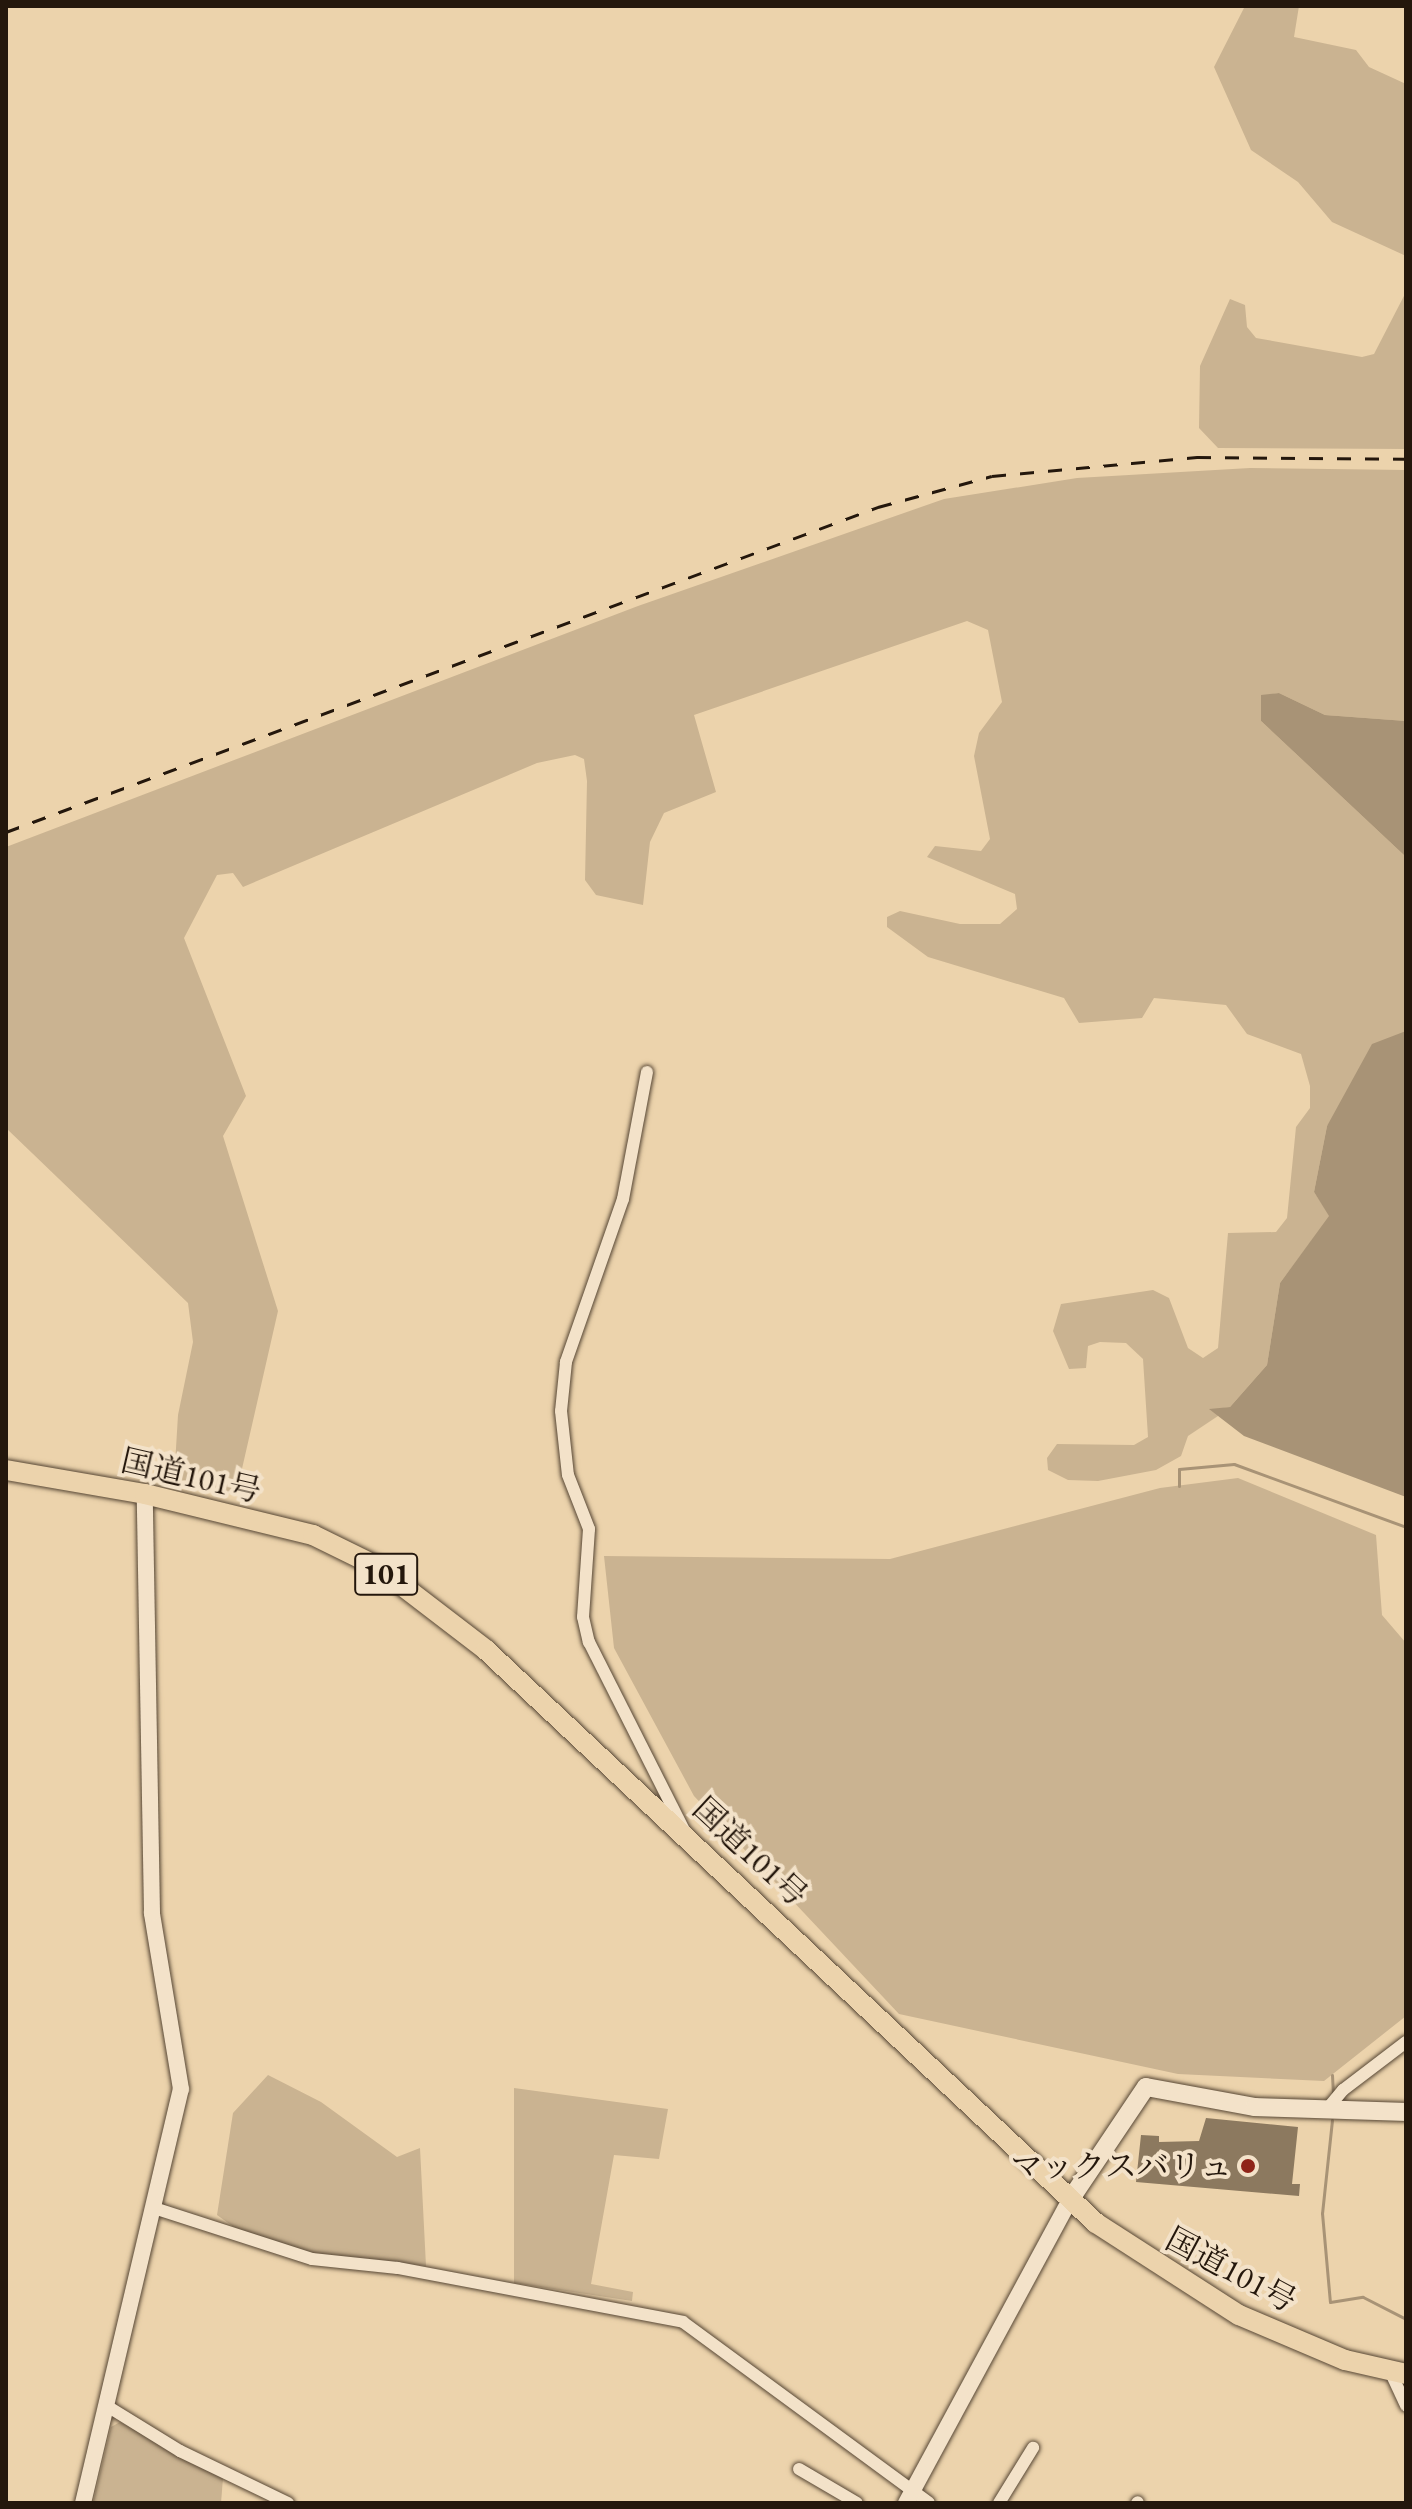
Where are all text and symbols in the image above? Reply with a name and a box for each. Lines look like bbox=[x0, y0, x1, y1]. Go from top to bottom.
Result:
street label: 国道101号 bbox=[117, 1441, 265, 1511]
road number: 101 bbox=[354, 1548, 418, 1600]
street label: 国道101号 bbox=[685, 1790, 815, 1914]
place label: マックスバリュ bbox=[1008, 2147, 1232, 2185]
marker: マックスバリュ bbox=[1239, 2157, 1257, 2175]
street label: 国道101号 bbox=[1159, 2220, 1303, 2320]

